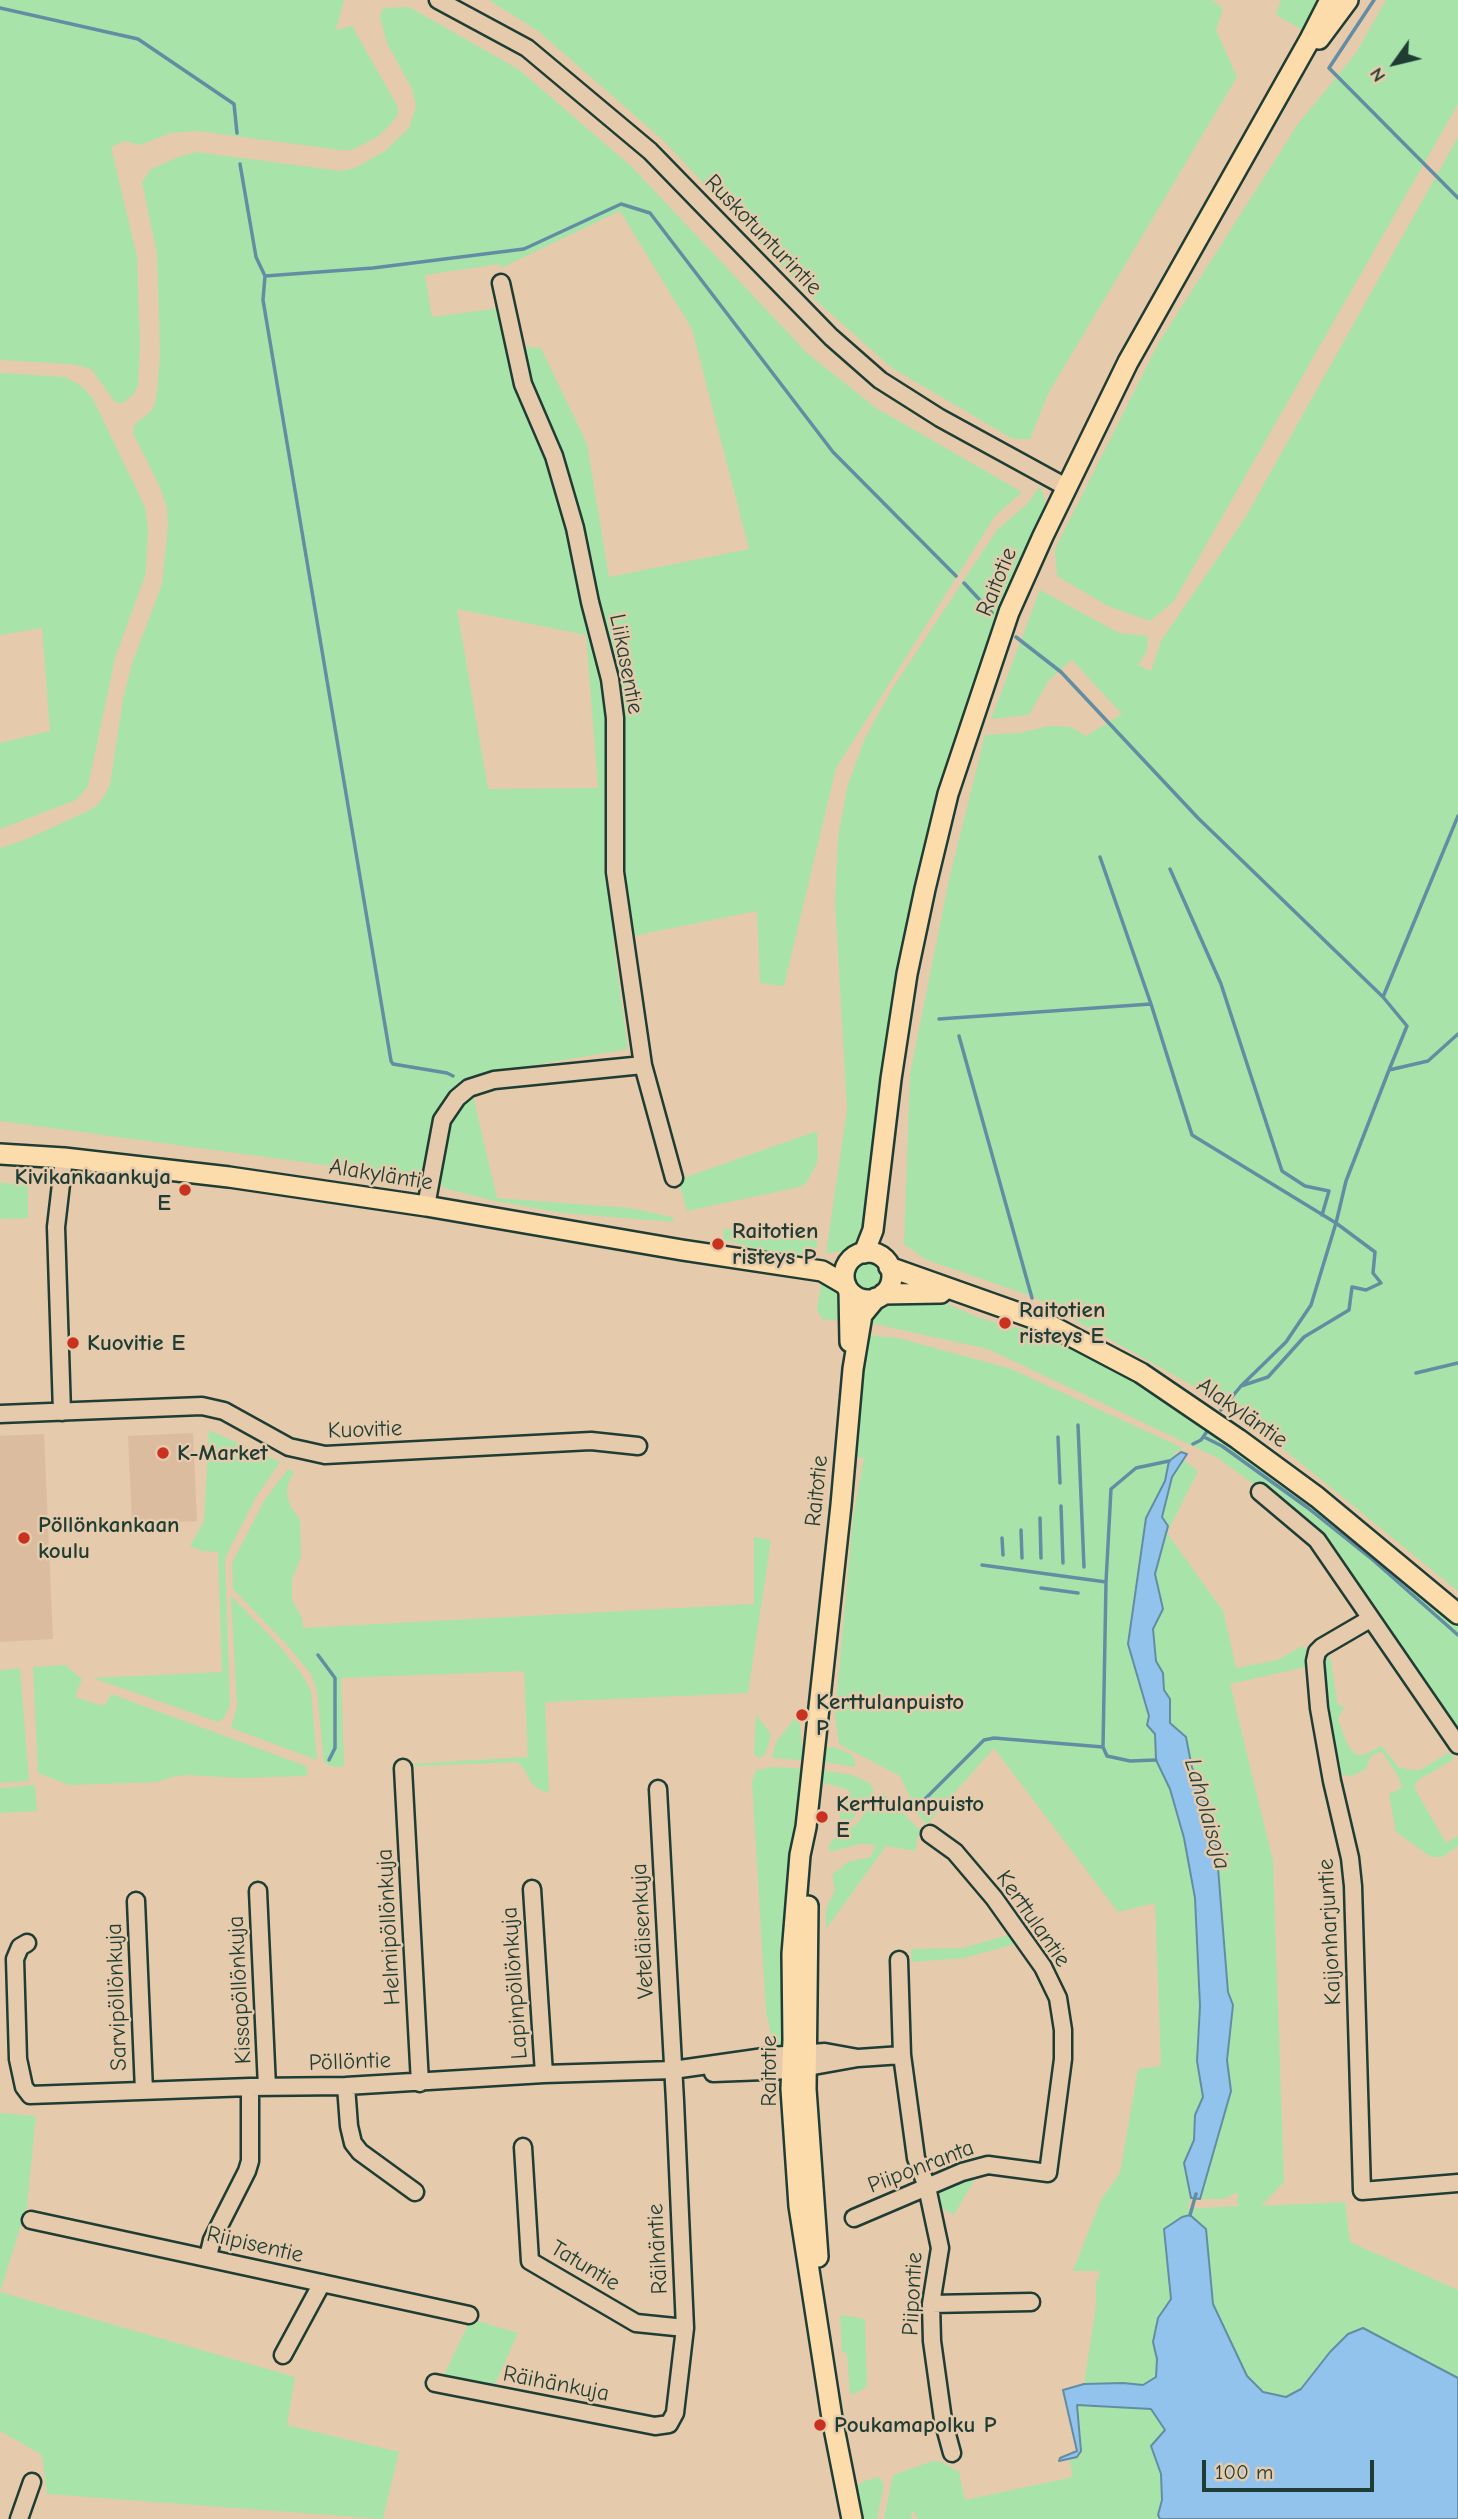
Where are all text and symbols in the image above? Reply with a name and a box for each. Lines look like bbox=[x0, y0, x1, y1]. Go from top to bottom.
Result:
north arrow bbox=[1360, 28, 1430, 98]
text: N bbox=[1365, 63, 1390, 86]
street label: Ruskotunturintie bbox=[698, 169, 828, 301]
street label: Raitotie bbox=[971, 544, 1023, 620]
street label: Liikasentie bbox=[603, 612, 649, 716]
street label: Alakyläntie bbox=[327, 1153, 435, 1197]
place label: Kivikankaankuja E bbox=[15, 1163, 171, 1217]
marker: Kivikankaankuja E bbox=[177, 1182, 193, 1198]
place label: Raitotien risteys P bbox=[732, 1217, 818, 1271]
marker: Raitotien risteys P bbox=[710, 1236, 726, 1252]
place label: Raitotien risteys E bbox=[1019, 1296, 1105, 1350]
marker: Raitotien risteys E bbox=[997, 1315, 1013, 1331]
place label: Kuovitie E bbox=[87, 1329, 185, 1357]
marker: Kuovitie E bbox=[65, 1335, 81, 1351]
street label: Alakyläntie bbox=[1191, 1372, 1293, 1454]
street label: Kuovitie bbox=[327, 1415, 403, 1445]
place label: K-Market bbox=[177, 1439, 268, 1467]
marker: K-Market bbox=[155, 1445, 171, 1461]
street label: Raitotie bbox=[800, 1454, 834, 1528]
place label: Pöllönkankaan koulu bbox=[38, 1511, 180, 1565]
marker: Pöllönkankaan koulu bbox=[16, 1530, 32, 1546]
place label: Kerttulanpuisto P bbox=[816, 1688, 964, 1742]
marker: Kerttulanpuisto P bbox=[794, 1707, 810, 1723]
water label: Laholaisoja bbox=[1177, 1755, 1237, 1873]
place label: Kerttulanpuisto E bbox=[836, 1790, 984, 1844]
marker: Kerttulanpuisto E bbox=[814, 1809, 830, 1825]
street label: Helmipöllönkuja bbox=[371, 1848, 407, 2006]
street label: Kaijonharjuntie bbox=[1312, 1858, 1348, 2006]
street label: Veteläisenkuja bbox=[626, 1862, 660, 2000]
street label: Kerttulantie bbox=[990, 1865, 1076, 1973]
street label: Lapinpöllönkuja bbox=[496, 1906, 534, 2060]
street label: Kissapöllönkuja bbox=[222, 1915, 258, 2065]
street label: Sarvipöllönkuja bbox=[101, 1923, 133, 2071]
street label: Raitotie bbox=[755, 2035, 783, 2107]
street label: Pöllöntie bbox=[308, 2047, 392, 2077]
street label: Piiponranta bbox=[864, 2134, 978, 2200]
street label: Räihäntie bbox=[642, 2203, 674, 2295]
street label: Riipisentie bbox=[204, 2220, 306, 2270]
street label: Tatuntie bbox=[545, 2235, 625, 2297]
street label: Piipontie bbox=[897, 2251, 929, 2337]
street label: Räihänkuja bbox=[501, 2360, 611, 2408]
place label: Poukamapolku P bbox=[834, 2411, 996, 2439]
marker: Poukamapolku P bbox=[812, 2417, 828, 2433]
scale bar bbox=[1206, 2446, 1378, 2490]
text: 100 m bbox=[1215, 2460, 1273, 2484]

